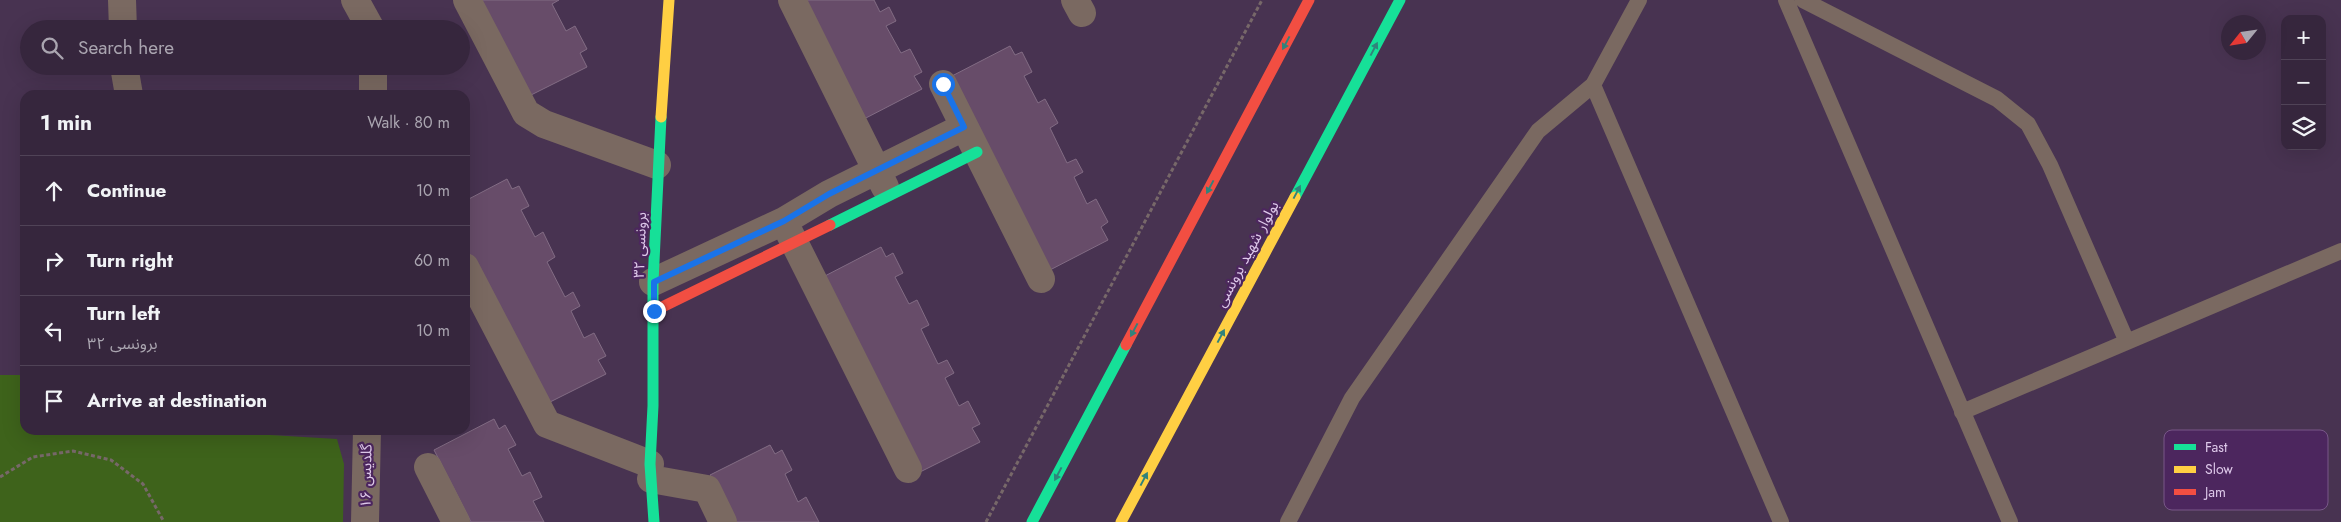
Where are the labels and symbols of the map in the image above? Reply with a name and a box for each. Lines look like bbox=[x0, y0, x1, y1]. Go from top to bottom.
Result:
north arrow bbox=[2221, 15, 2266, 60]
one-way arrow bbox=[1282, 36, 1290, 50]
one-way arrow bbox=[1370, 42, 1378, 56]
route start bbox=[932, 73, 955, 96]
one-way arrow bbox=[1206, 179, 1214, 194]
one-way arrow bbox=[1293, 185, 1301, 200]
street label: بولوار شهید برونسی bbox=[1210, 197, 1284, 311]
street label: برونسی ۳۲ bbox=[628, 212, 652, 278]
route end bbox=[643, 300, 666, 323]
one-way arrow bbox=[1130, 323, 1138, 338]
one-way arrow bbox=[1217, 328, 1225, 343]
legend bbox=[2164, 430, 2328, 510]
text: Fast bbox=[2205, 437, 2228, 457]
street label: گلدیس ۱۶ bbox=[354, 443, 378, 508]
text: Slow bbox=[2205, 459, 2233, 479]
one-way arrow bbox=[1054, 467, 1062, 481]
one-way arrow bbox=[1140, 472, 1148, 486]
text: Jam bbox=[2203, 482, 2226, 502]

